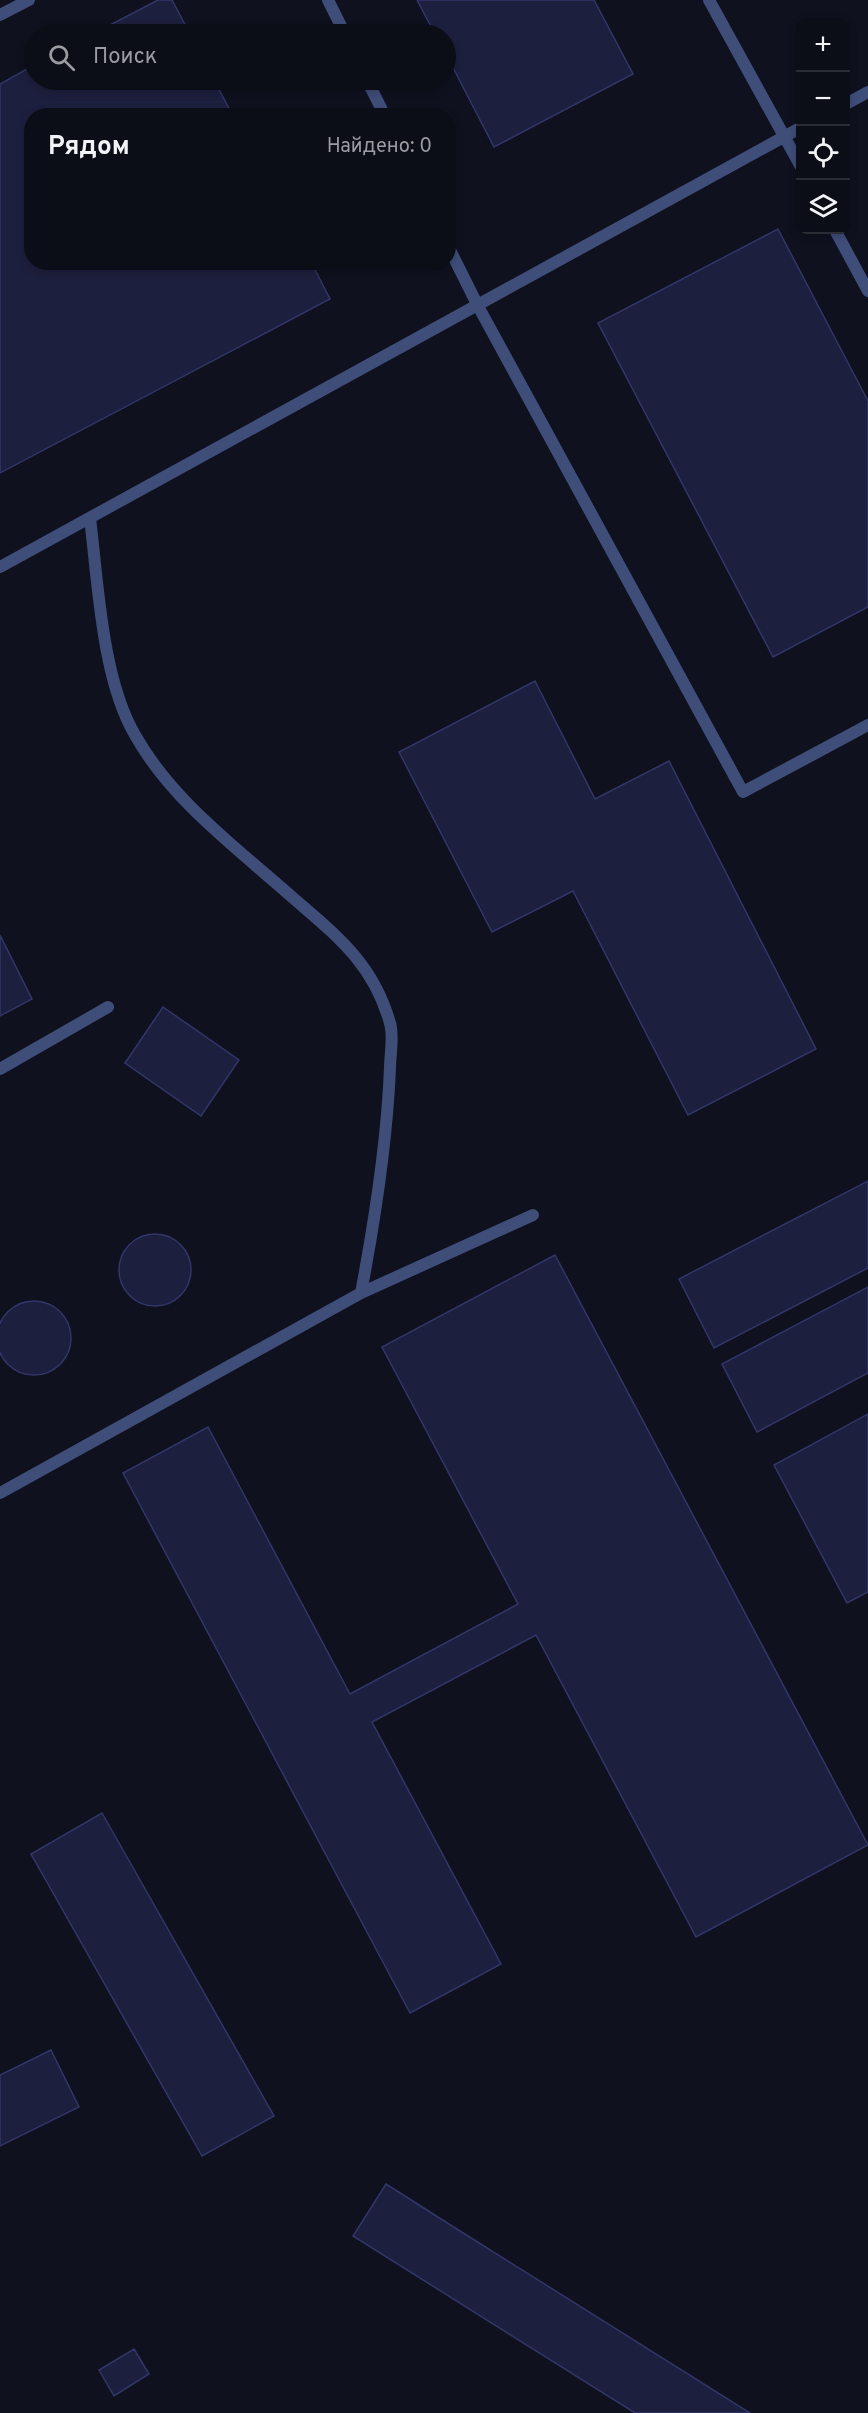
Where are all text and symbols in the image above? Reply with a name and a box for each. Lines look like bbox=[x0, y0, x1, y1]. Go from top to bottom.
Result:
map controls bbox=[796, 18, 850, 234]
button: + bbox=[796, 18, 850, 72]
search box bbox=[24, 24, 456, 90]
icon: search bbox=[45, 41, 78, 74]
text: Поиск bbox=[93, 44, 157, 71]
button: − bbox=[796, 72, 850, 126]
button: locate bbox=[796, 126, 850, 180]
text: Рядом bbox=[48, 131, 130, 164]
text: Найдено: 0 bbox=[327, 134, 432, 160]
button: layers bbox=[796, 180, 850, 234]

